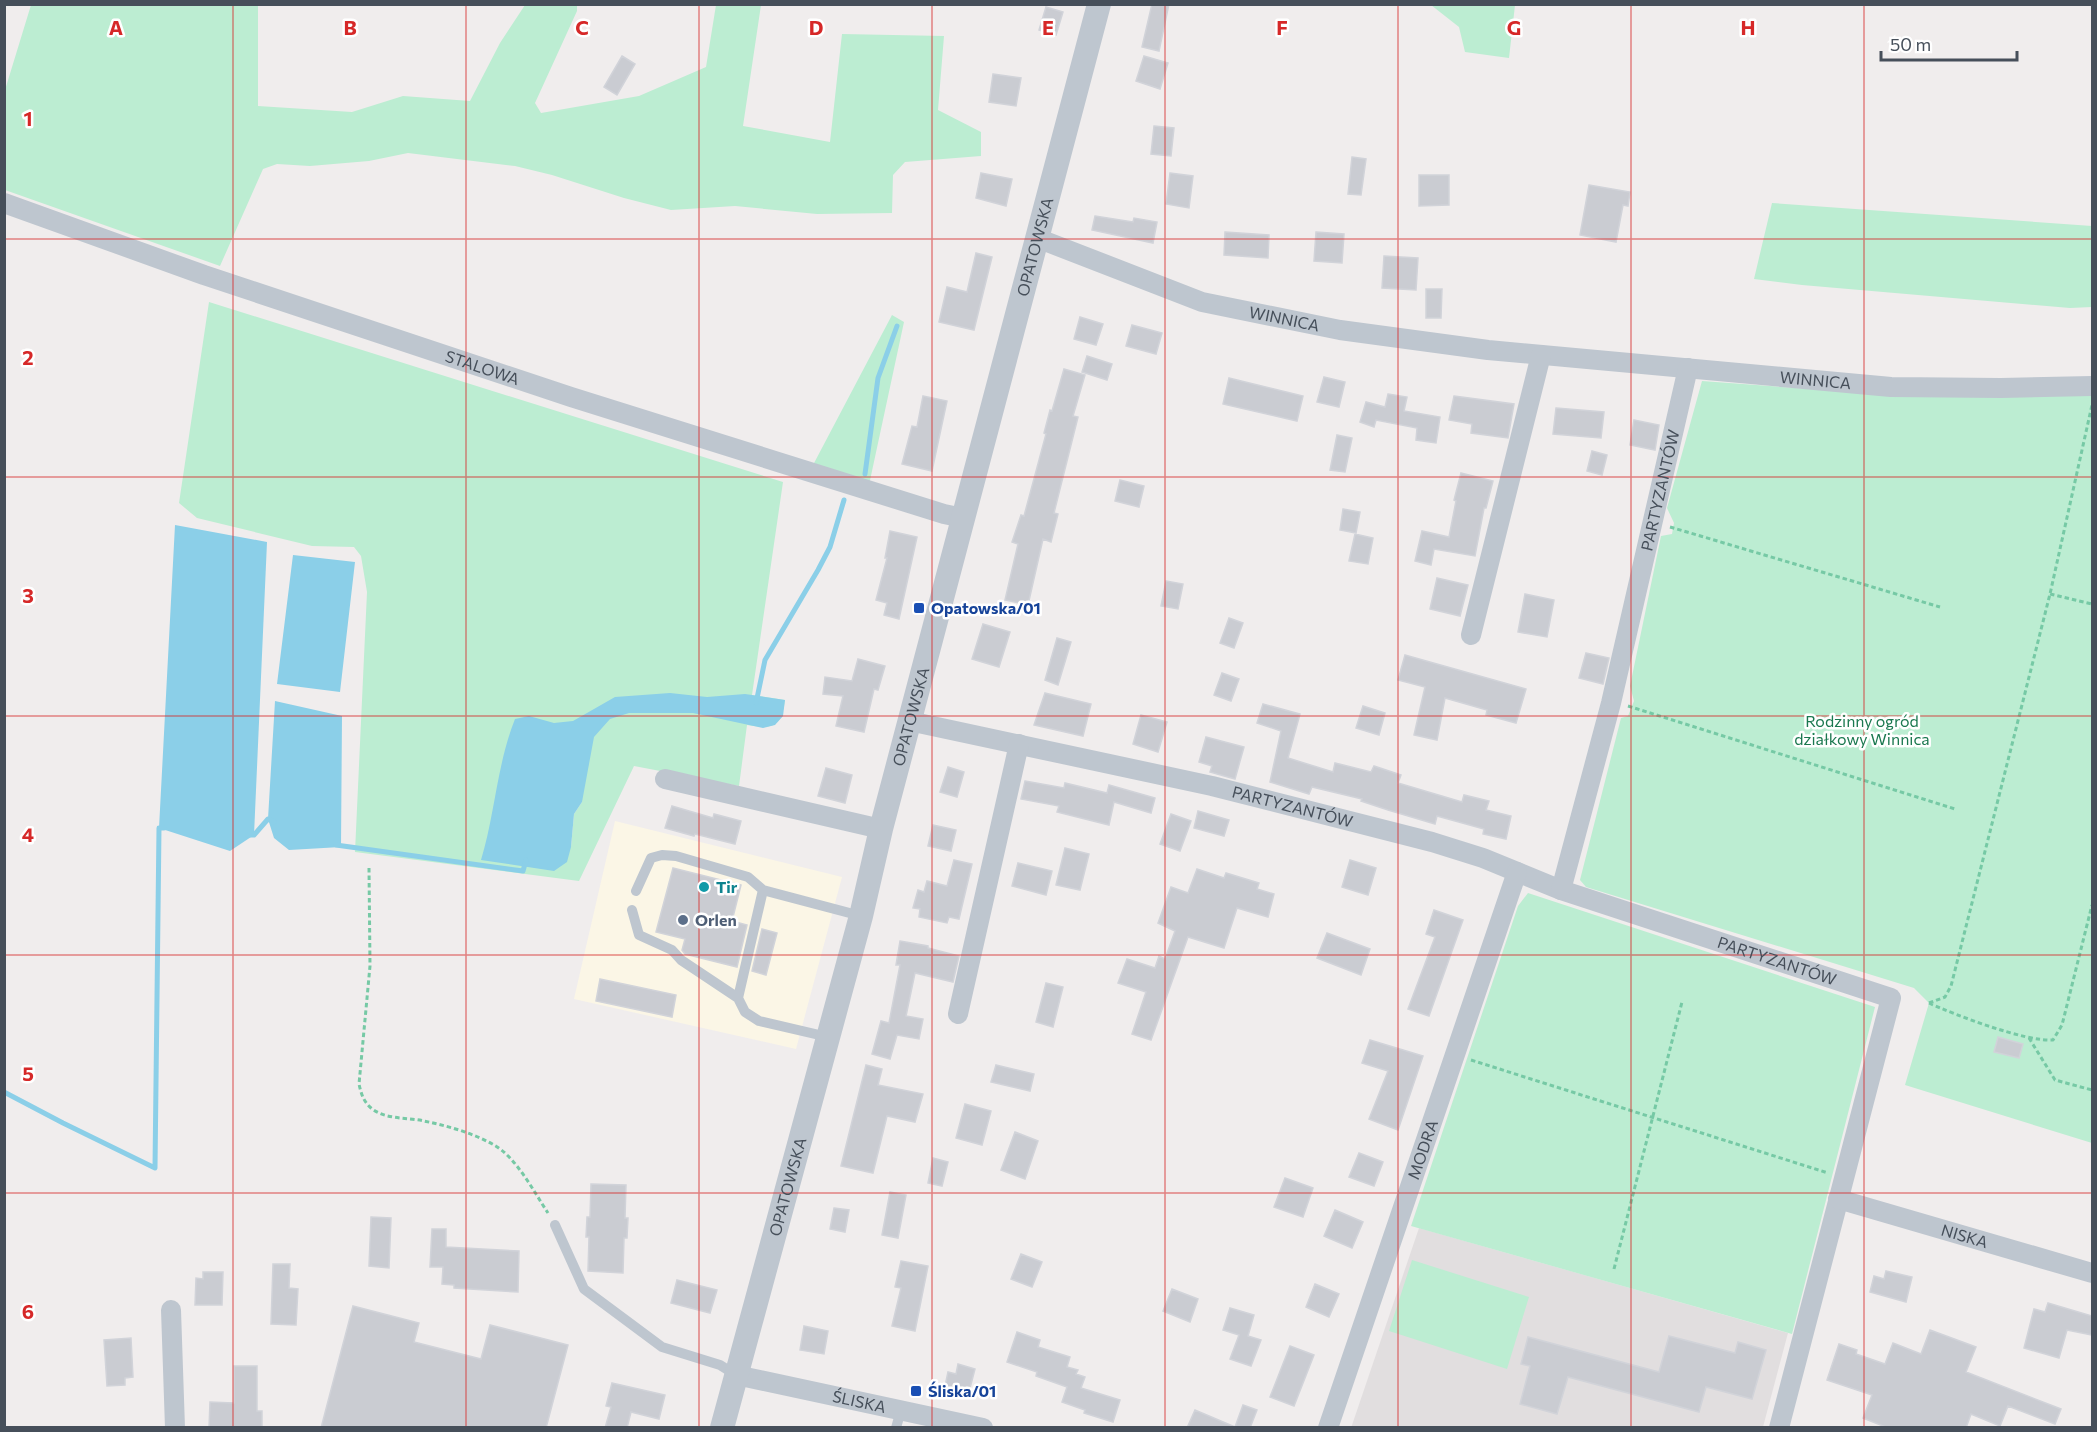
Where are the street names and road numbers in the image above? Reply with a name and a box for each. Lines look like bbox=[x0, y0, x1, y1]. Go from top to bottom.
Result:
street label: OPATOWSKA bbox=[1012, 195, 1057, 298]
street label: WINNICA bbox=[1248, 302, 1321, 335]
street label: STALOWA bbox=[443, 346, 522, 388]
street label: WINNICA bbox=[1779, 367, 1852, 392]
street label: PARTYZANTÓW bbox=[1636, 427, 1683, 553]
street label: OPATOWSKA bbox=[888, 665, 932, 768]
street label: PARTYZANTÓW bbox=[1230, 782, 1355, 831]
street label: PARTYZANTÓW bbox=[1715, 932, 1839, 989]
street label: MODRA bbox=[1403, 1117, 1441, 1182]
street label: OPATOWSKA bbox=[765, 1135, 809, 1238]
street label: NISKA bbox=[1939, 1220, 1990, 1251]
street label: ŚLISKA bbox=[831, 1386, 888, 1416]

